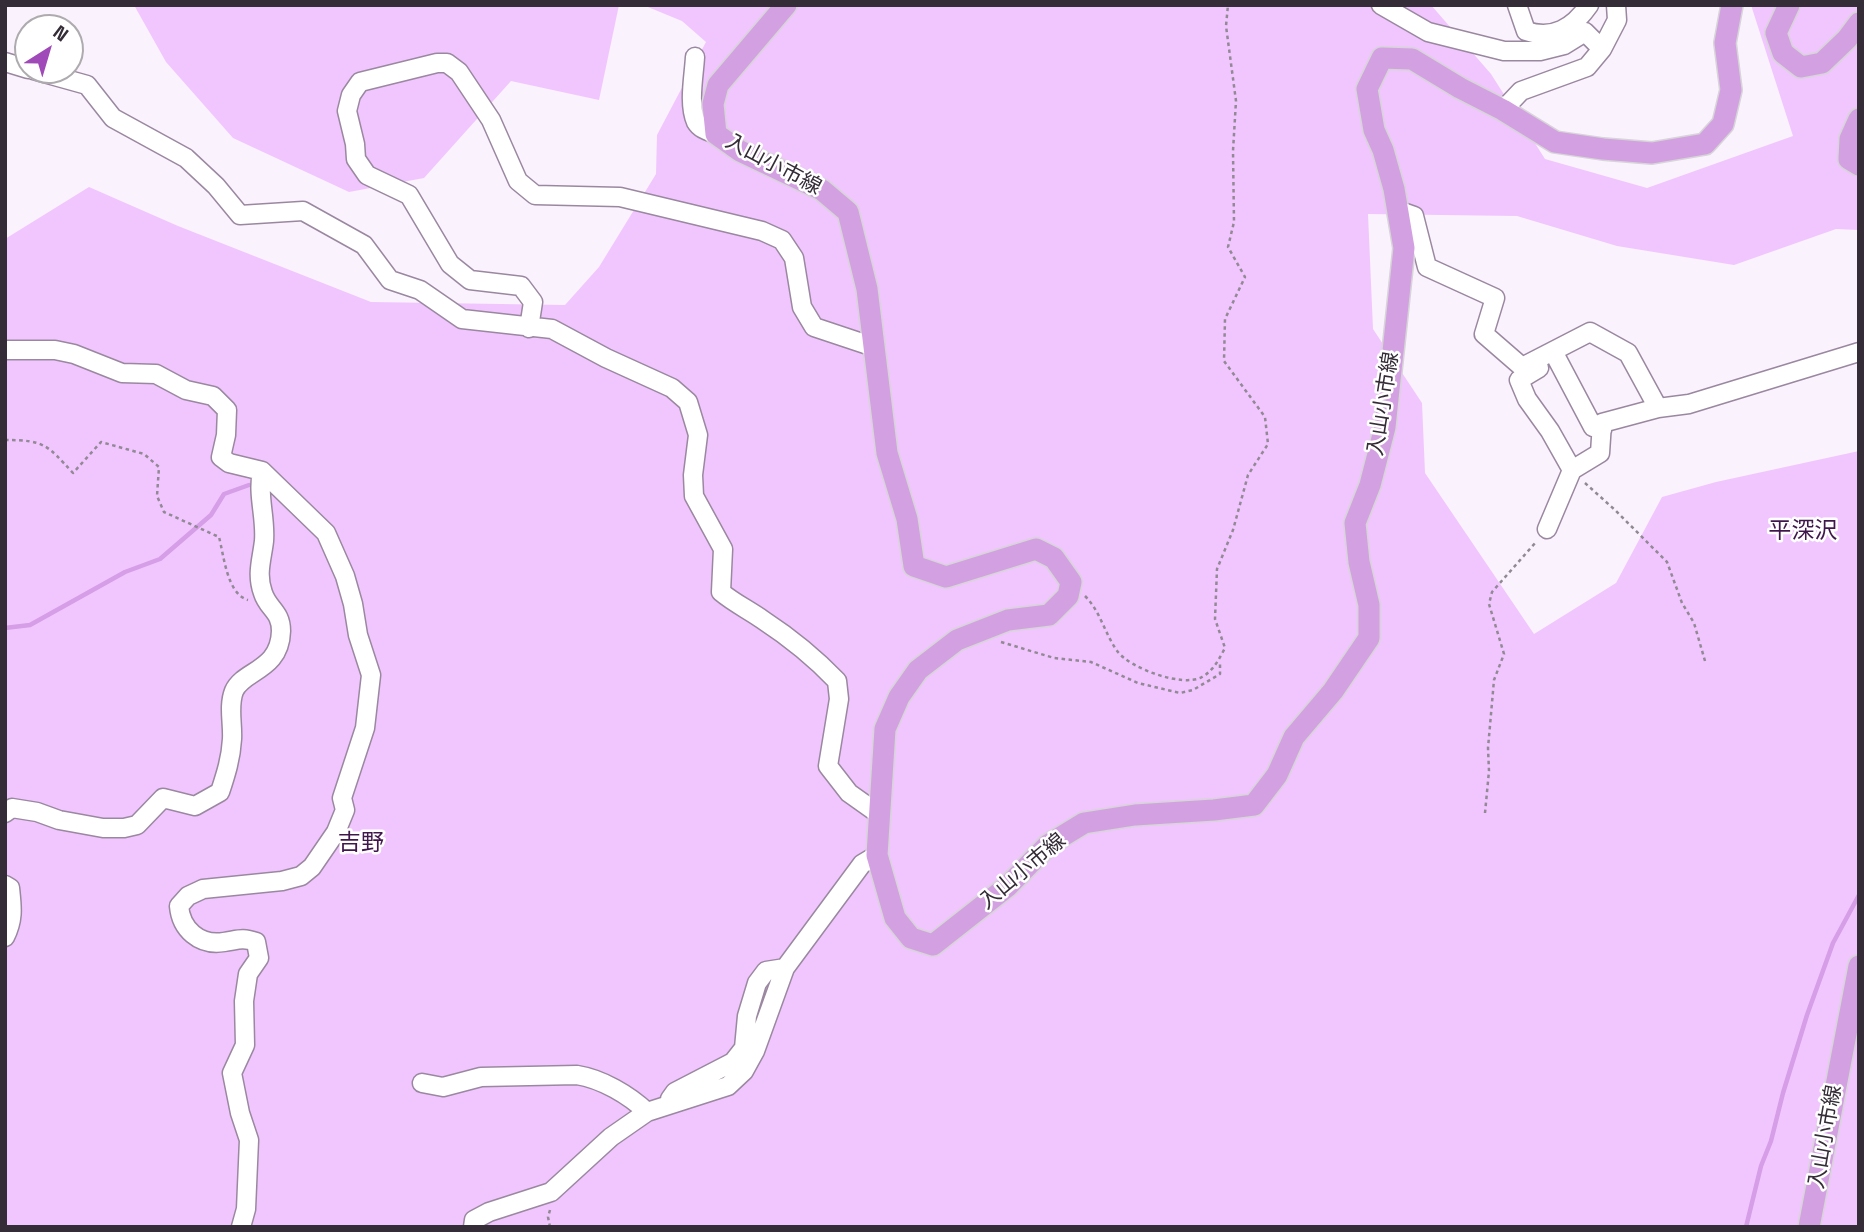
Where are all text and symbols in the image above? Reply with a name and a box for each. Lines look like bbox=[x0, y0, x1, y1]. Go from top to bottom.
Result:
north arrow bbox=[14, 14, 84, 84]
text: N bbox=[48, 20, 73, 47]
street label: 入山小市線 bbox=[721, 129, 825, 201]
street label: 入山小市線 bbox=[1363, 350, 1405, 458]
district label: 平深沢 bbox=[1769, 518, 1837, 546]
street label: 入山小市線 bbox=[975, 829, 1071, 915]
district label: 吉野 bbox=[338, 830, 384, 858]
street label: 入山小市線 bbox=[1804, 1083, 1848, 1191]

